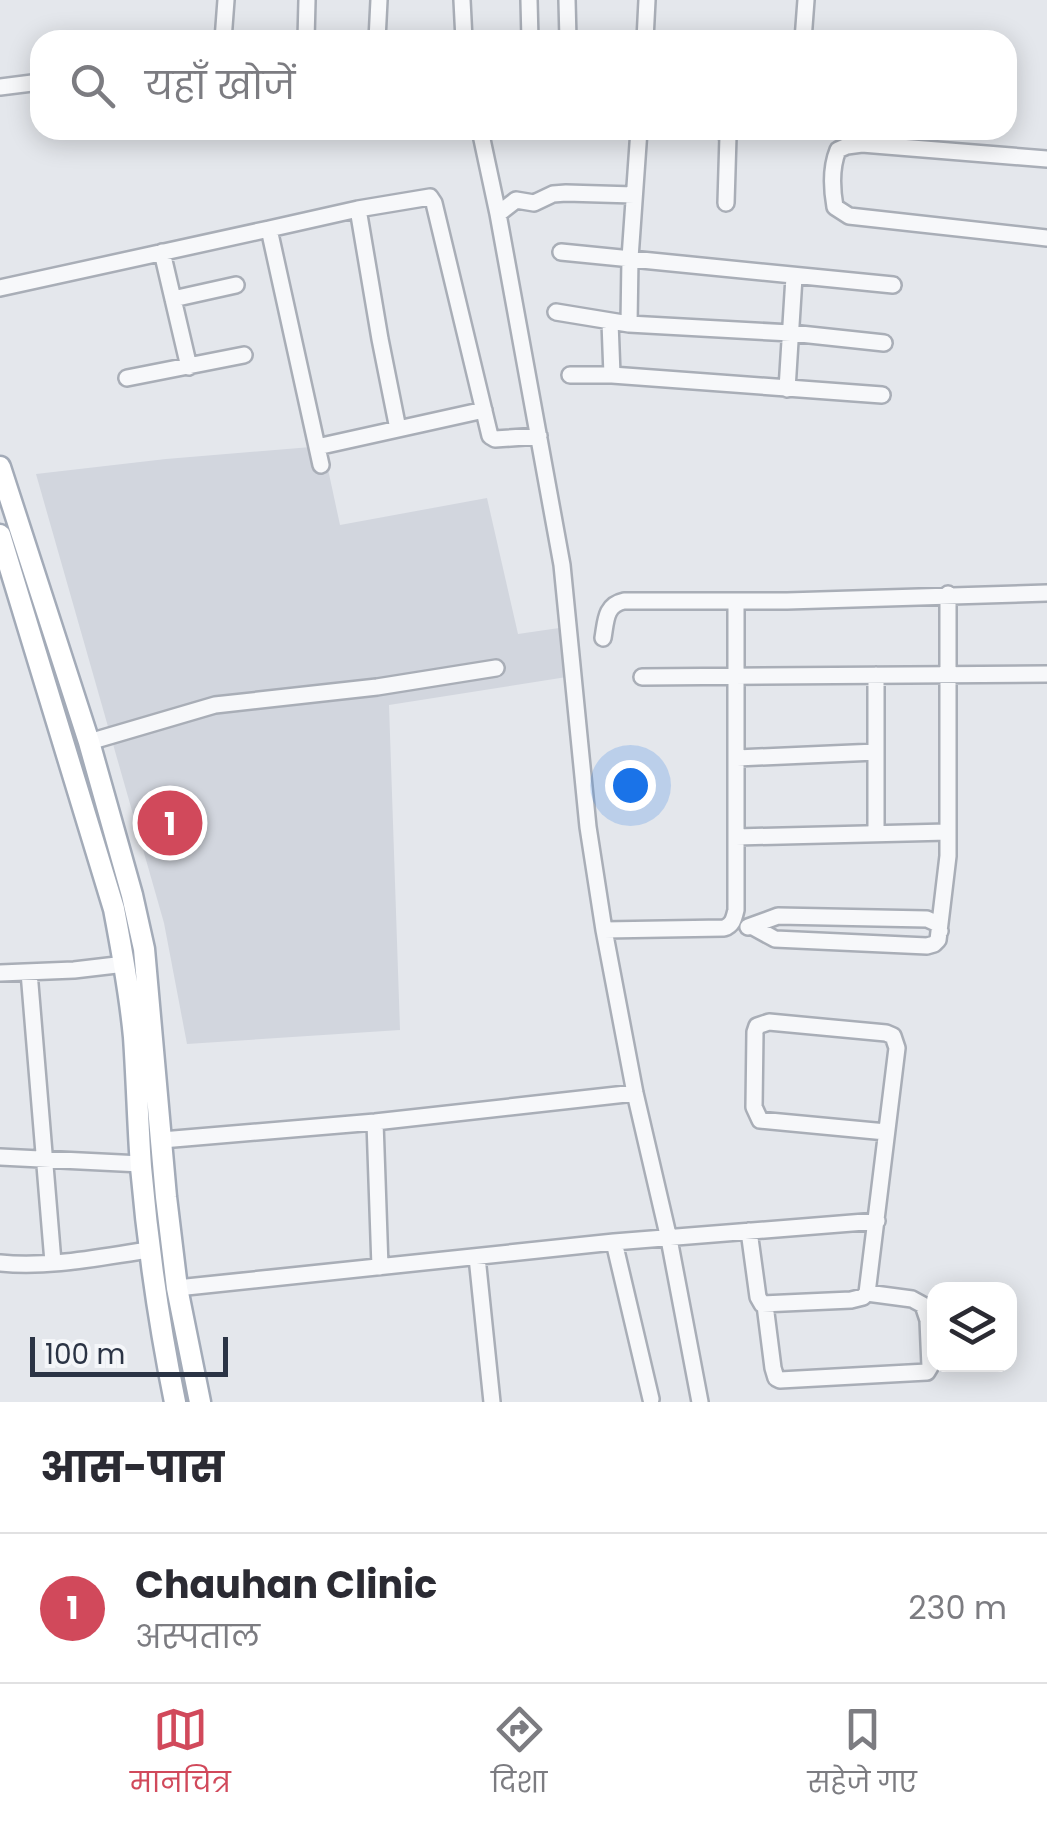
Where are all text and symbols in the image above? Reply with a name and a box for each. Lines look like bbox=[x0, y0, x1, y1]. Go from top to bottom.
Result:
search box bbox=[30, 30, 1017, 140]
icon: search bbox=[65, 58, 120, 113]
text: यहाँ खोजें bbox=[145, 59, 295, 112]
your location bbox=[605, 760, 656, 811]
pin: 1 bbox=[138, 786, 202, 860]
map controls bbox=[927, 1282, 1017, 1372]
button: layers bbox=[927, 1282, 1017, 1372]
scale bar bbox=[30, 1332, 228, 1376]
text: 100 m bbox=[45, 1335, 125, 1374]
text: आस-पास bbox=[40, 1438, 224, 1497]
text: Chauhan Clinic bbox=[135, 1558, 437, 1611]
text: 1 bbox=[66, 1585, 79, 1630]
text: 230 m bbox=[908, 1585, 1007, 1630]
text: अस्पताल bbox=[135, 1614, 260, 1659]
tab: मानचित्र bbox=[130, 1702, 231, 1804]
tab: दिशा bbox=[491, 1702, 547, 1804]
tab: सहेजे गए bbox=[807, 1702, 917, 1804]

